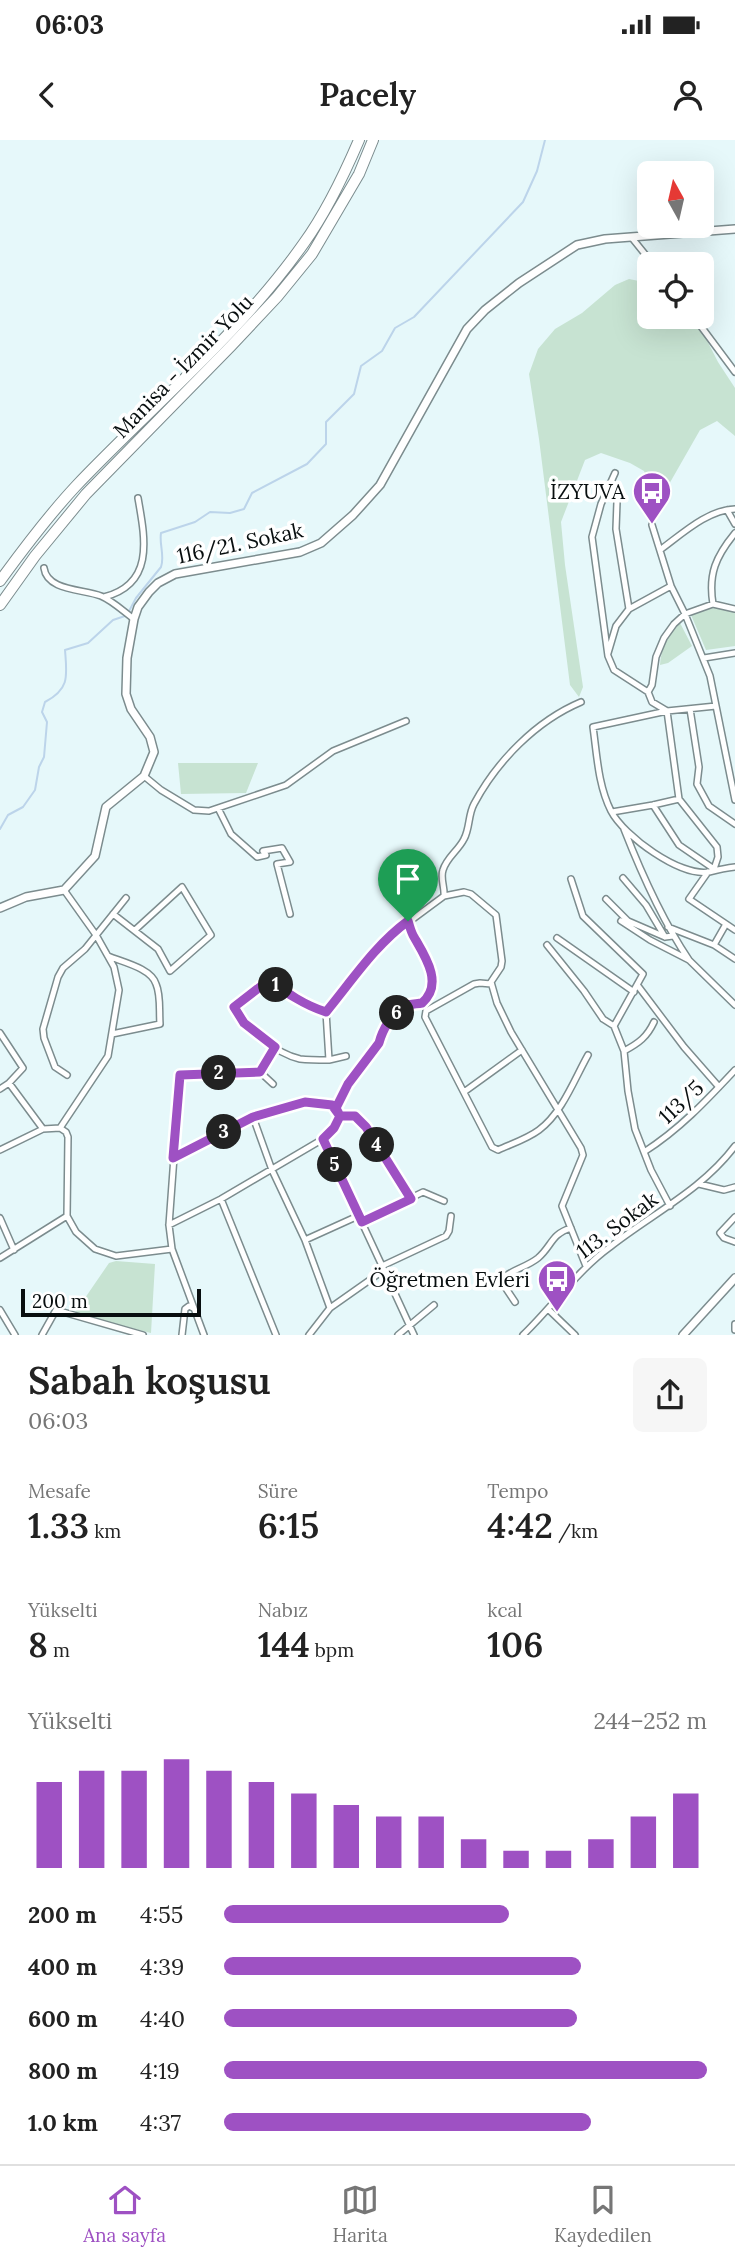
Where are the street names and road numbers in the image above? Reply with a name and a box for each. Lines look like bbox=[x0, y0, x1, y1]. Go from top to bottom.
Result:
street label: Manisa - İzmir Yolu bbox=[107, 288, 259, 444]
street label: 116/21. Sokak bbox=[174, 516, 306, 570]
street label: 113/5 bbox=[653, 1074, 709, 1130]
street label: 113. Sokak bbox=[571, 1185, 664, 1264]

